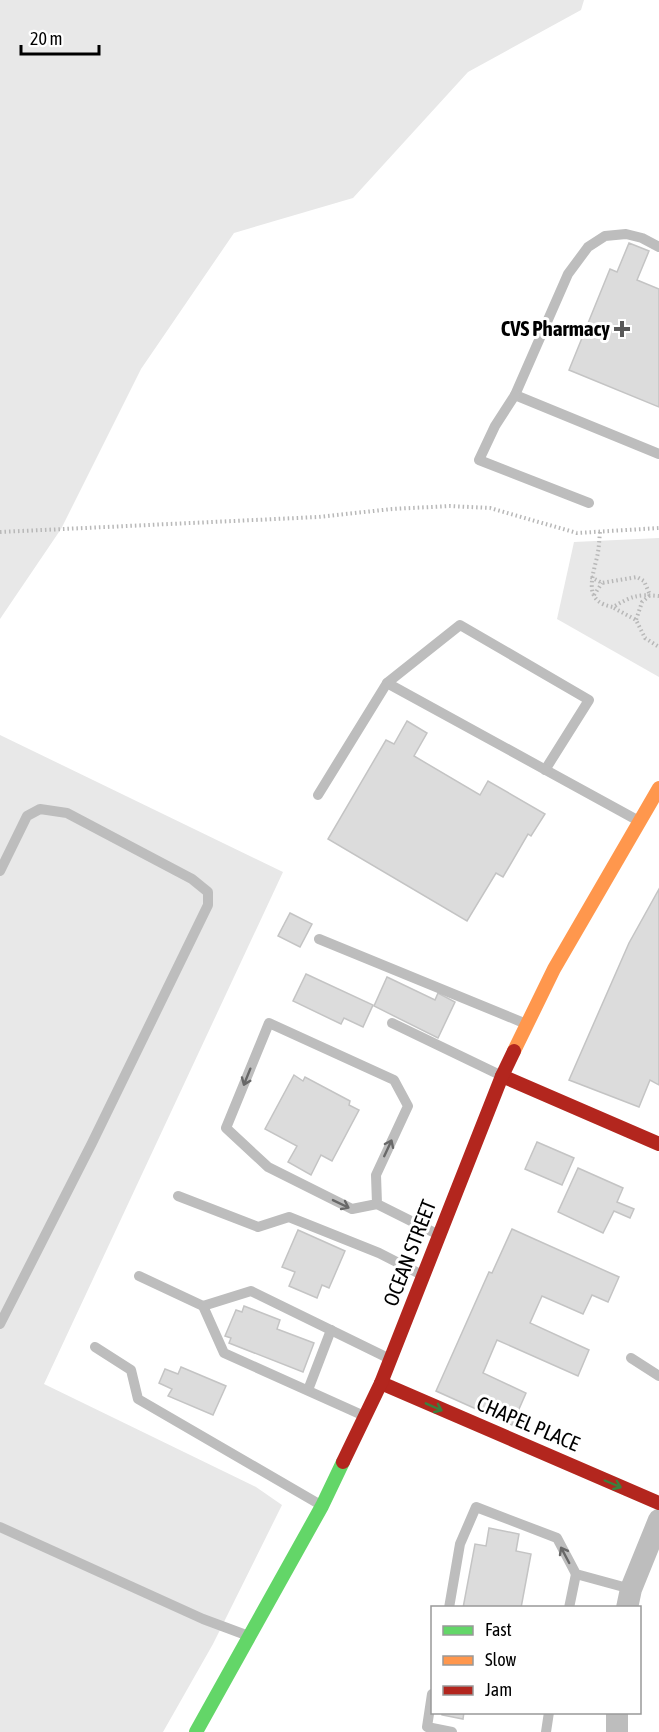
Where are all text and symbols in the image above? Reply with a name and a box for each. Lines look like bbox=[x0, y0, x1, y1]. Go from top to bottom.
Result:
scale bar bbox=[21, 18, 99, 56]
text: 20 m bbox=[30, 28, 62, 49]
place label: CVS Pharmacy bbox=[501, 316, 610, 340]
marker: CVS Pharmacy bbox=[615, 322, 629, 336]
one-way arrow bbox=[241, 1067, 252, 1085]
one-way arrow bbox=[383, 1139, 395, 1157]
street label: OCEAN STREET bbox=[378, 1196, 440, 1309]
one-way arrow bbox=[332, 1198, 350, 1210]
street label: CHAPEL PLACE bbox=[473, 1391, 583, 1455]
one-way arrow bbox=[425, 1402, 443, 1413]
one-way arrow bbox=[604, 1479, 622, 1490]
one-way arrow bbox=[559, 1546, 570, 1564]
legend bbox=[431, 1606, 641, 1714]
text: Fast bbox=[485, 1619, 512, 1640]
text: Slow bbox=[485, 1649, 516, 1670]
text: Jam bbox=[485, 1679, 512, 1700]

